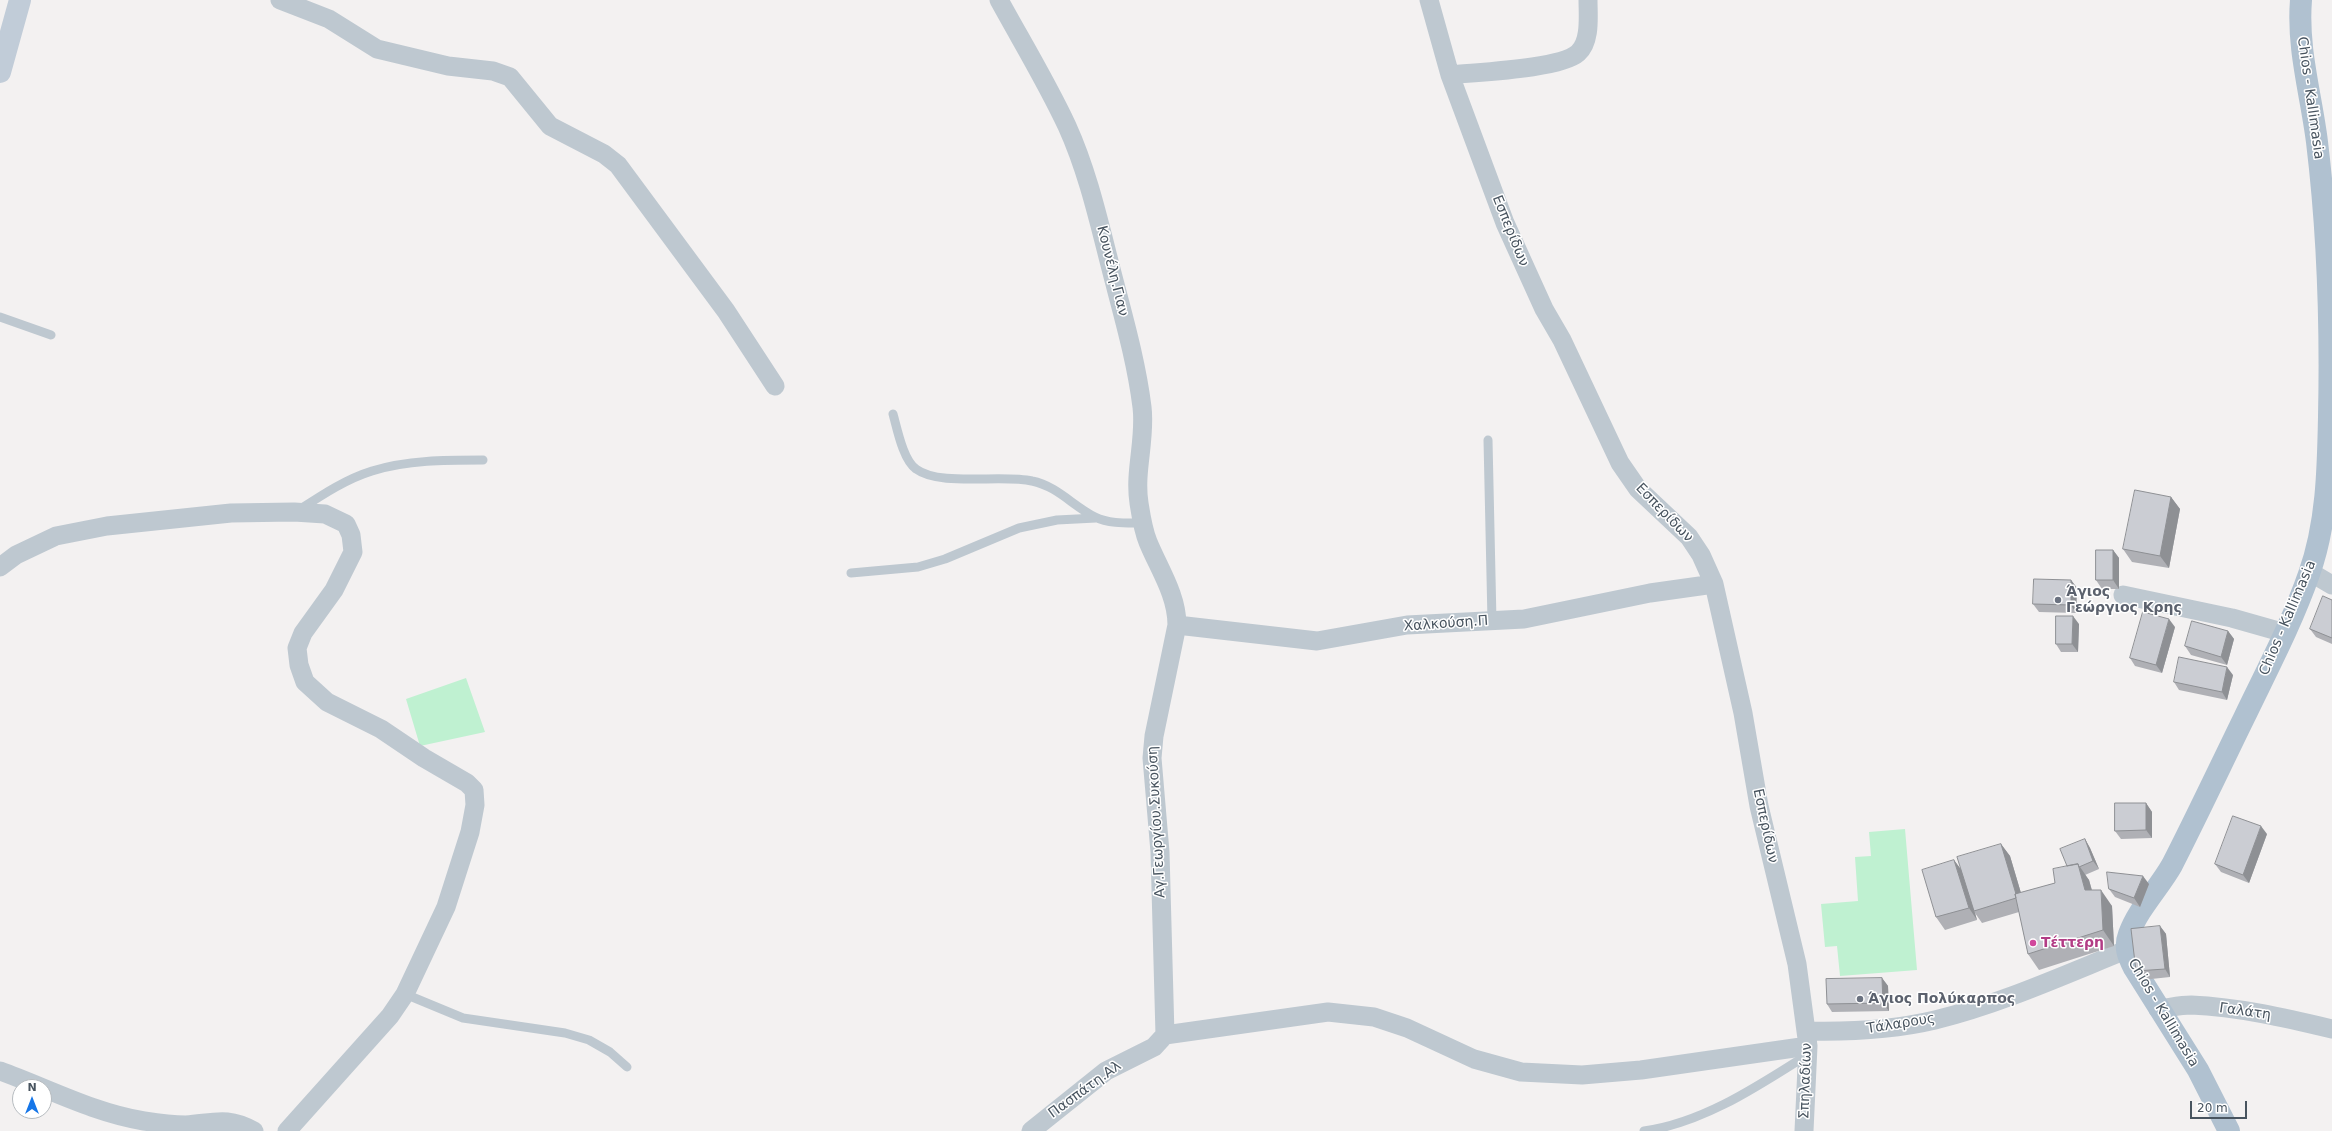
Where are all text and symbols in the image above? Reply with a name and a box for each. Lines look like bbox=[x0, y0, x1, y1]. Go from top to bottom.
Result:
street label: Chios - Kallimasia bbox=[2293, 36, 2327, 160]
street label: Εσπερίδων bbox=[1488, 193, 1532, 269]
street label: Κουνέλη.Γιαν bbox=[1093, 224, 1131, 318]
street label: Εσπερίδων bbox=[1632, 480, 1696, 546]
street label: Chios - Kallimasia bbox=[2256, 558, 2320, 678]
place label: Άγιος Γεώργιος Κρης bbox=[2066, 584, 2182, 616]
marker: Άγιος Γεώργιος Κρης bbox=[2053, 595, 2063, 605]
street label: Χαλκούση.Π bbox=[1403, 613, 1489, 635]
street label: Αγ.Γεωργίου.Συκούση bbox=[1145, 746, 1169, 898]
street label: Εσπερίδων bbox=[1749, 787, 1781, 865]
place label: Τέττερη bbox=[2041, 935, 2104, 951]
marker: Τέττερη bbox=[2028, 938, 2038, 948]
street label: Chios - Kallimasia bbox=[2124, 956, 2202, 1070]
place label: Άγιος Πολύκαρπος bbox=[1868, 991, 2015, 1007]
marker: Άγιος Πολύκαρπος bbox=[1855, 994, 1865, 1004]
street label: Γαλάτη bbox=[2218, 1000, 2272, 1024]
street label: Τάλαρους bbox=[1866, 1010, 1936, 1038]
street label: Σπηλαδίων bbox=[1796, 1042, 1816, 1120]
street label: Πασπάτη.Αλ bbox=[1045, 1058, 1125, 1122]
north arrow bbox=[12, 1079, 52, 1119]
text: N bbox=[27, 1081, 37, 1094]
scale bar bbox=[2192, 1093, 2249, 1119]
text: 20 m bbox=[2197, 1101, 2228, 1115]

